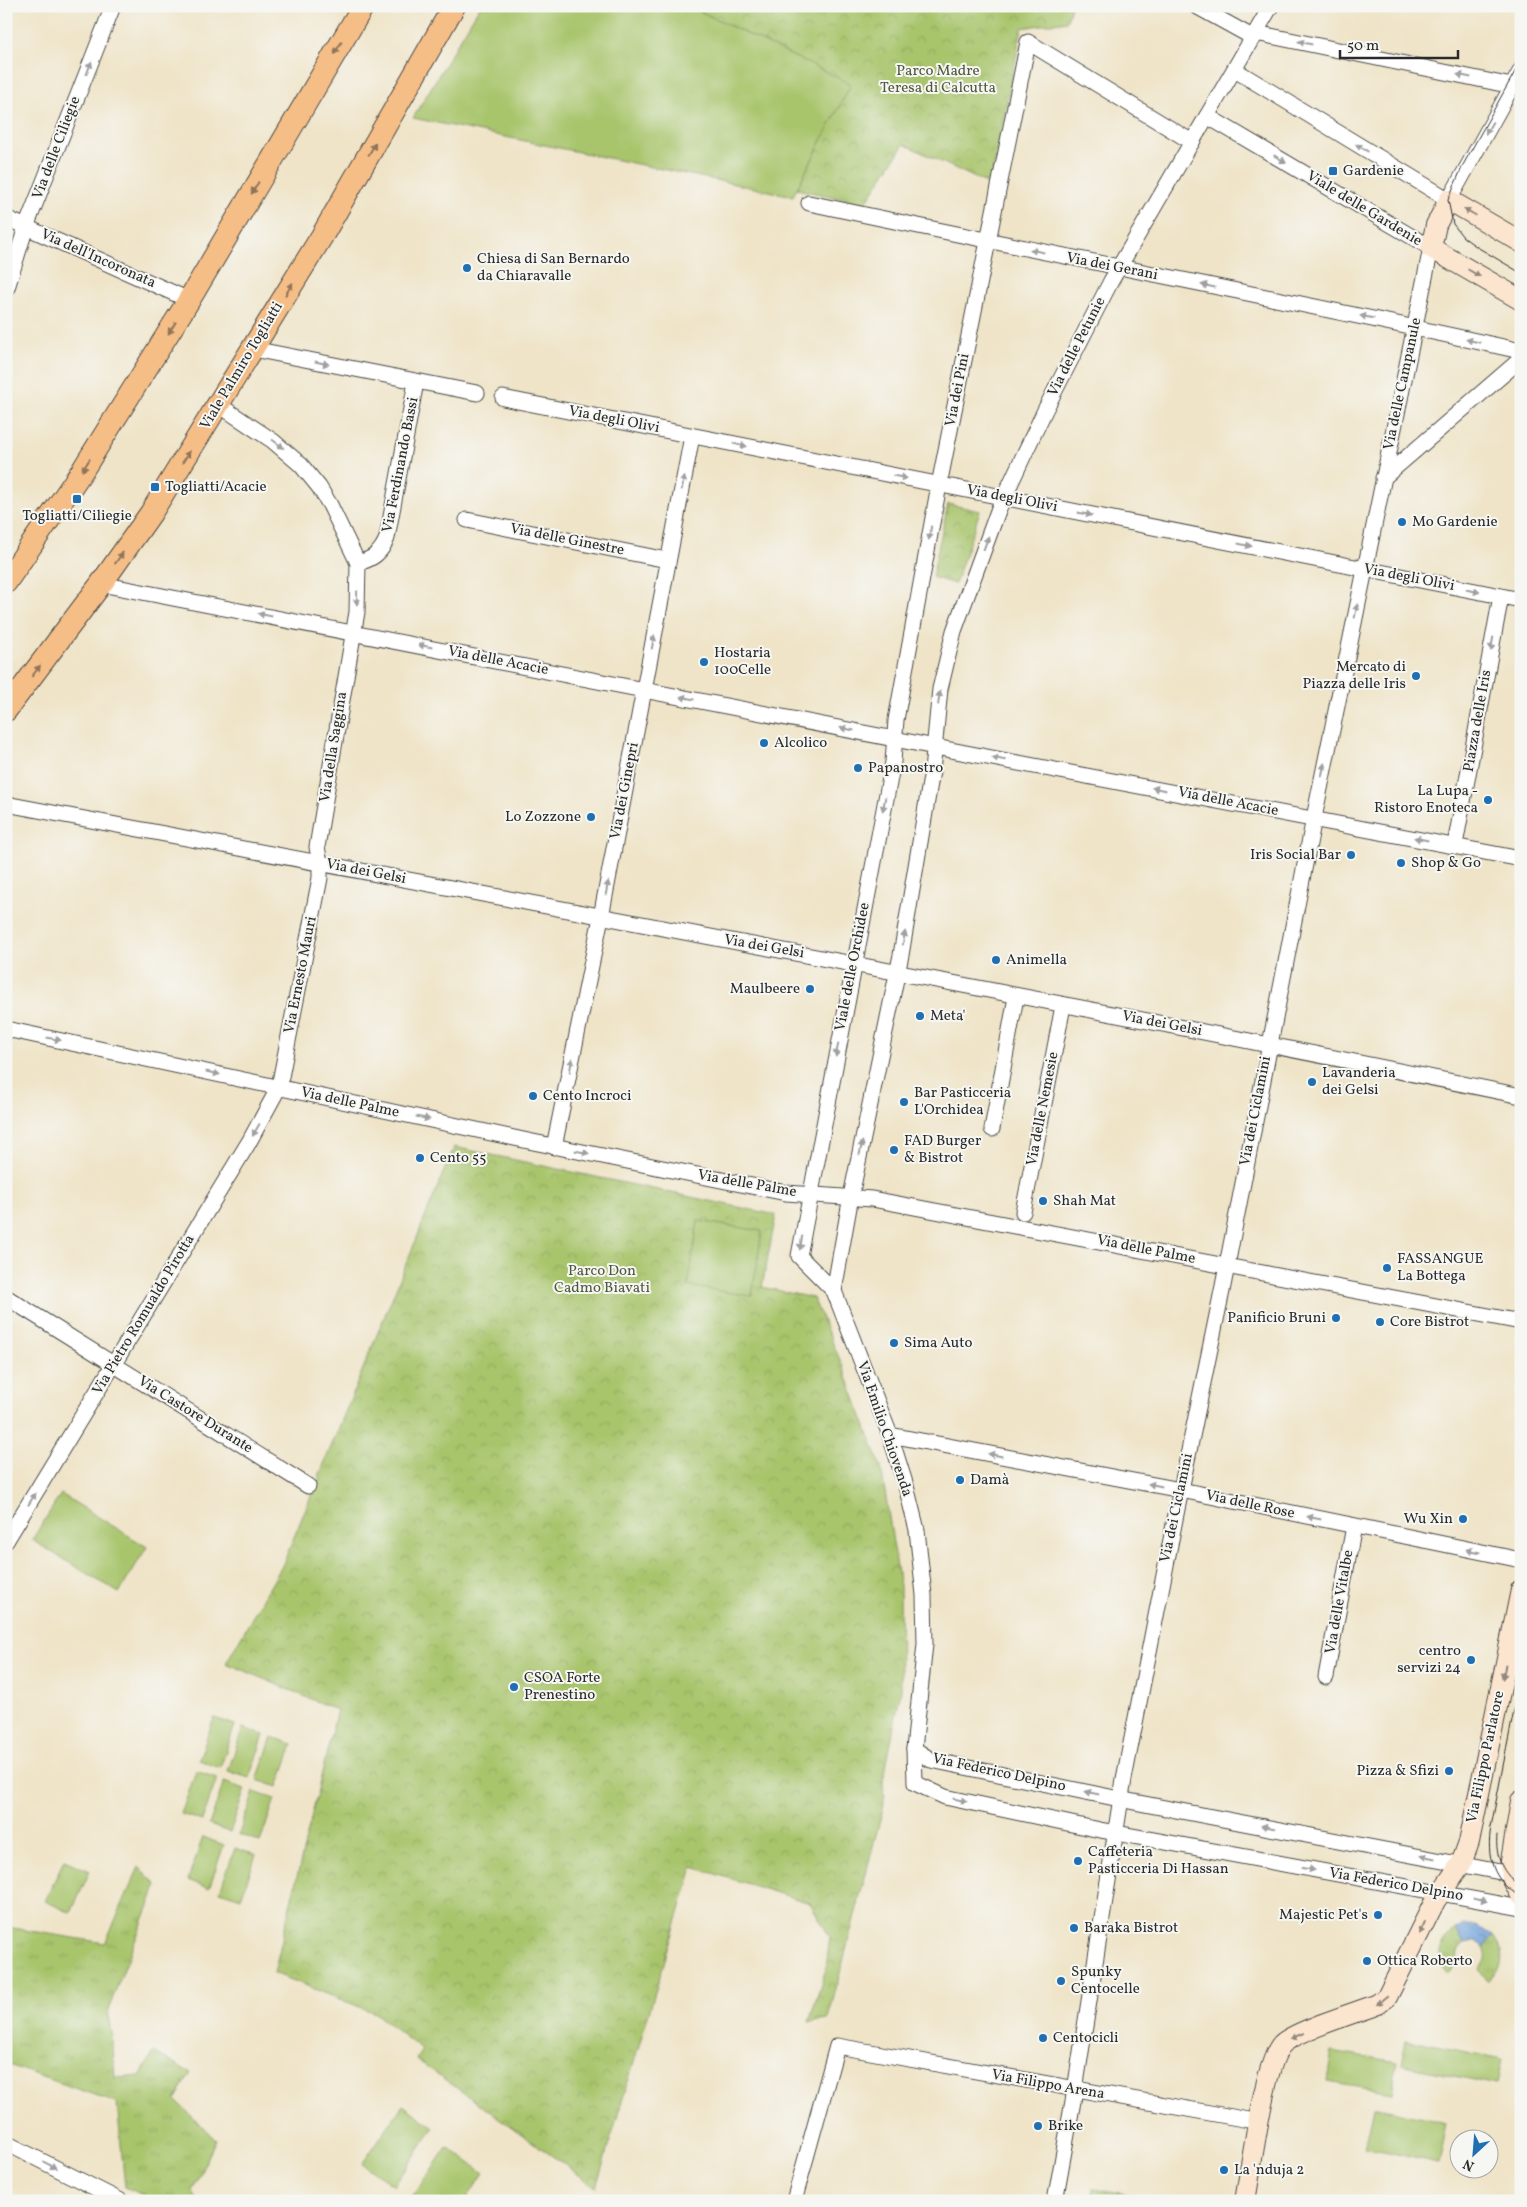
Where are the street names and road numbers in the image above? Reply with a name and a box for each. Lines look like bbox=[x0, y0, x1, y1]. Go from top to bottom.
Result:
street label: Via delle Ciliegie bbox=[28, 93, 86, 203]
street label: Viale delle Gardenie bbox=[1302, 166, 1426, 252]
street label: Via dell'Incoronata bbox=[37, 224, 159, 294]
street label: Via dei Gerani bbox=[1064, 248, 1160, 286]
street label: Via delle Petunie bbox=[1043, 294, 1111, 400]
street label: Viale Palmiro Togliatti bbox=[195, 298, 289, 434]
street label: Via delle Campanule bbox=[1379, 316, 1427, 452]
street label: Via dei Pini bbox=[941, 352, 975, 428]
street label: Via Ferdinando Bassi bbox=[378, 395, 424, 535]
street label: Via degli Olivi bbox=[567, 401, 661, 439]
street label: Via degli Olivi bbox=[965, 480, 1059, 518]
street label: Via delle Ginestre bbox=[508, 519, 626, 561]
street label: Via degli Olivi bbox=[1362, 559, 1456, 597]
street label: Via delle Acacie bbox=[446, 641, 550, 681]
street label: Piazza delle Iris bbox=[1459, 668, 1497, 774]
street label: Via della Saggina bbox=[315, 690, 353, 804]
street label: Via dei Ginepri bbox=[605, 741, 645, 841]
street label: Via delle Acacie bbox=[1176, 782, 1280, 822]
street label: Via dei Gelsi bbox=[324, 854, 408, 890]
street label: Viale delle Orchidee bbox=[830, 901, 876, 1033]
street label: Via Ernesto Mauri bbox=[279, 915, 323, 1035]
street label: Via dei Gelsi bbox=[722, 930, 806, 964]
street label: Via dei Gelsi bbox=[1120, 1006, 1204, 1042]
street label: Via delle Nemesie bbox=[1022, 1050, 1064, 1168]
street label: Via dei Ciclamini bbox=[1235, 1054, 1277, 1168]
street label: Via delle Palme bbox=[299, 1082, 401, 1124]
street label: Via delle Palme bbox=[696, 1165, 798, 1203]
street label: Via delle Palme bbox=[1095, 1230, 1197, 1270]
street label: Via Pietro Romualdo Pirotta bbox=[88, 1231, 200, 1399]
street label: Via Emilio Chiovenda bbox=[851, 1358, 917, 1500]
street label: Via Castore Durante bbox=[133, 1371, 257, 1459]
street label: Via dei Ciclamini bbox=[1155, 1451, 1199, 1565]
street label: Via delle Rose bbox=[1203, 1485, 1297, 1525]
street label: Via delle Vitalbe bbox=[1321, 1548, 1359, 1656]
street label: Via Filippo Parlatore bbox=[1462, 1689, 1510, 1825]
street label: Via Federico Delpino bbox=[930, 1749, 1068, 1797]
street label: Via Federico Delpino bbox=[1327, 1863, 1465, 1907]
street label: Via Filippo Arena bbox=[990, 2065, 1106, 2105]

